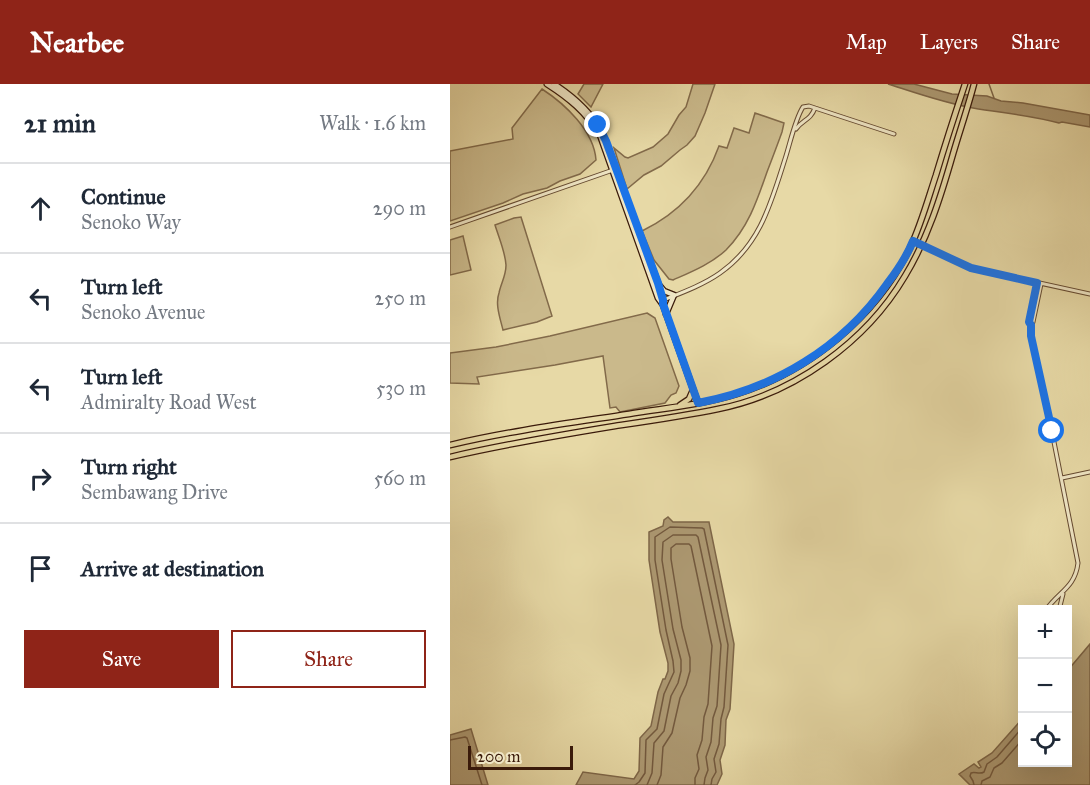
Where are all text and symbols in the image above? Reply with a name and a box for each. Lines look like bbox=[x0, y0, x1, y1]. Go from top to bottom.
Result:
text: Nearbee bbox=[30, 25, 124, 60]
text: Map bbox=[846, 29, 887, 55]
text: Layers bbox=[920, 29, 978, 55]
text: Share bbox=[1011, 29, 1060, 55]
text: 21 min bbox=[24, 107, 96, 139]
text: Walk · 1.6 km bbox=[319, 111, 426, 135]
route end bbox=[584, 111, 610, 137]
text: Continue bbox=[81, 183, 166, 210]
icon: ahead bbox=[24, 192, 57, 225]
text: 290 m bbox=[373, 196, 426, 220]
text: Senoko Way bbox=[81, 210, 181, 234]
text: Turn left bbox=[81, 273, 163, 300]
icon: left bbox=[24, 282, 57, 315]
text: 250 m bbox=[374, 286, 426, 310]
text: Senoko Avenue bbox=[81, 300, 205, 324]
text: Turn left bbox=[81, 363, 163, 390]
icon: left bbox=[24, 372, 57, 405]
text: 530 m bbox=[376, 376, 426, 400]
text: Admiralty Road West bbox=[81, 390, 257, 414]
route start bbox=[1038, 417, 1064, 443]
text: Turn right bbox=[81, 453, 177, 480]
icon: right bbox=[24, 462, 57, 495]
text: 560 m bbox=[374, 466, 426, 490]
text: Sembawang Drive bbox=[81, 480, 228, 504]
icon: arrive bbox=[24, 552, 57, 585]
text: Arrive at destination bbox=[81, 555, 264, 582]
map controls bbox=[1018, 605, 1072, 767]
button: + bbox=[1018, 605, 1072, 659]
button: Save bbox=[24, 630, 219, 688]
button: Share bbox=[231, 630, 426, 688]
button: − bbox=[1018, 659, 1072, 713]
button: locate bbox=[1018, 713, 1072, 767]
scale bar bbox=[468, 743, 573, 770]
text: 200 m bbox=[477, 747, 520, 766]

